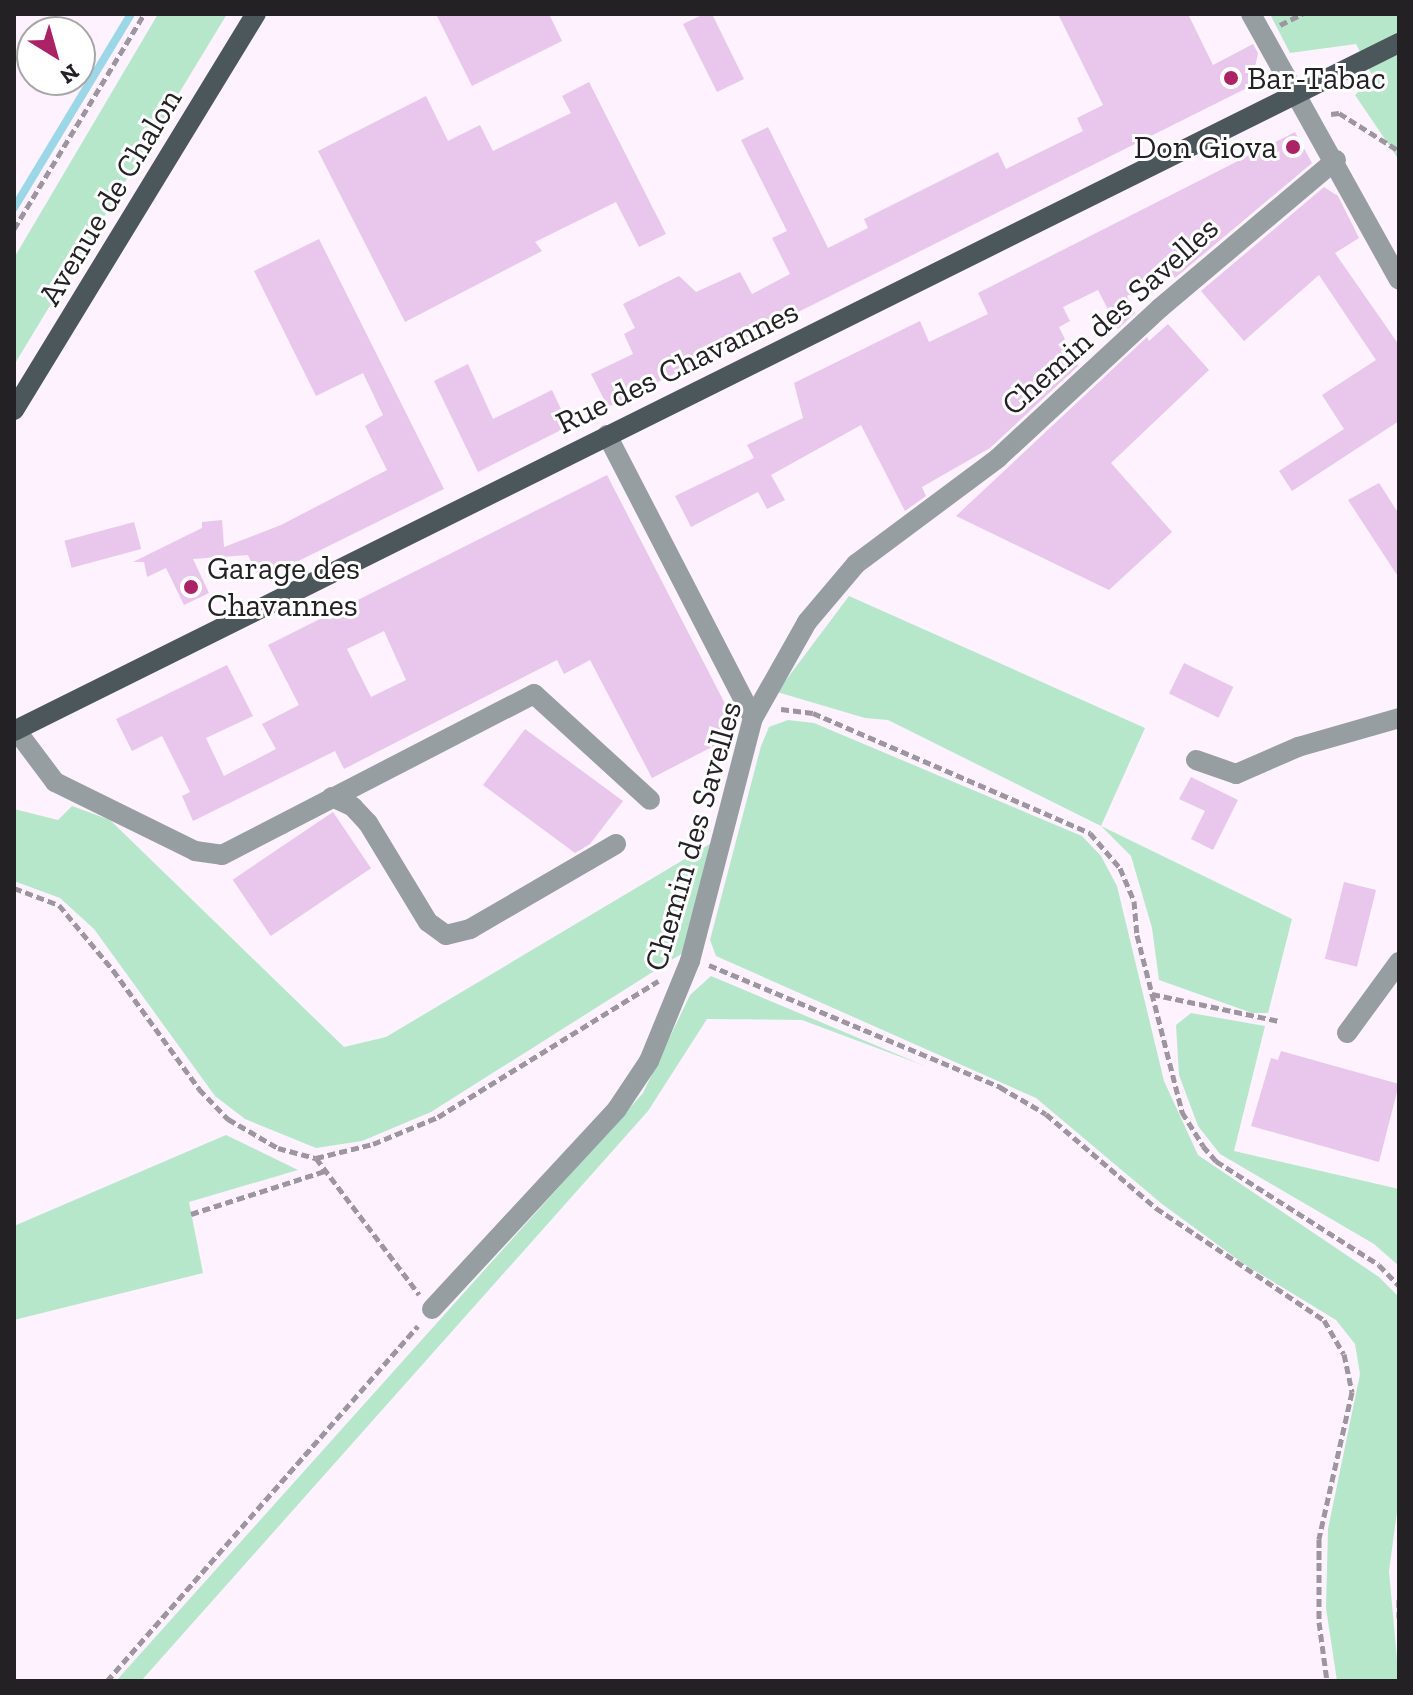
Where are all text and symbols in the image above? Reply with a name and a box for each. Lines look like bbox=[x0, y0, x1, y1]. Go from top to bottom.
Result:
north arrow bbox=[16, 16, 96, 96]
text: N bbox=[55, 58, 84, 90]
place label: Bar-Tabac bbox=[1247, 59, 1386, 97]
marker: Bar-Tabac bbox=[1222, 69, 1240, 87]
street label: Avenue de Chalon bbox=[30, 82, 190, 312]
place label: Don Giova bbox=[1134, 128, 1277, 166]
marker: Don Giova bbox=[1284, 138, 1302, 156]
street label: Chemin des Savelles bbox=[994, 209, 1226, 423]
street label: Rue des Chavannes bbox=[550, 292, 804, 442]
place label: Garage des Chavannes bbox=[207, 550, 360, 625]
marker: Garage des Chavannes bbox=[182, 578, 200, 596]
street label: Chemin des Savelles bbox=[636, 697, 750, 975]

